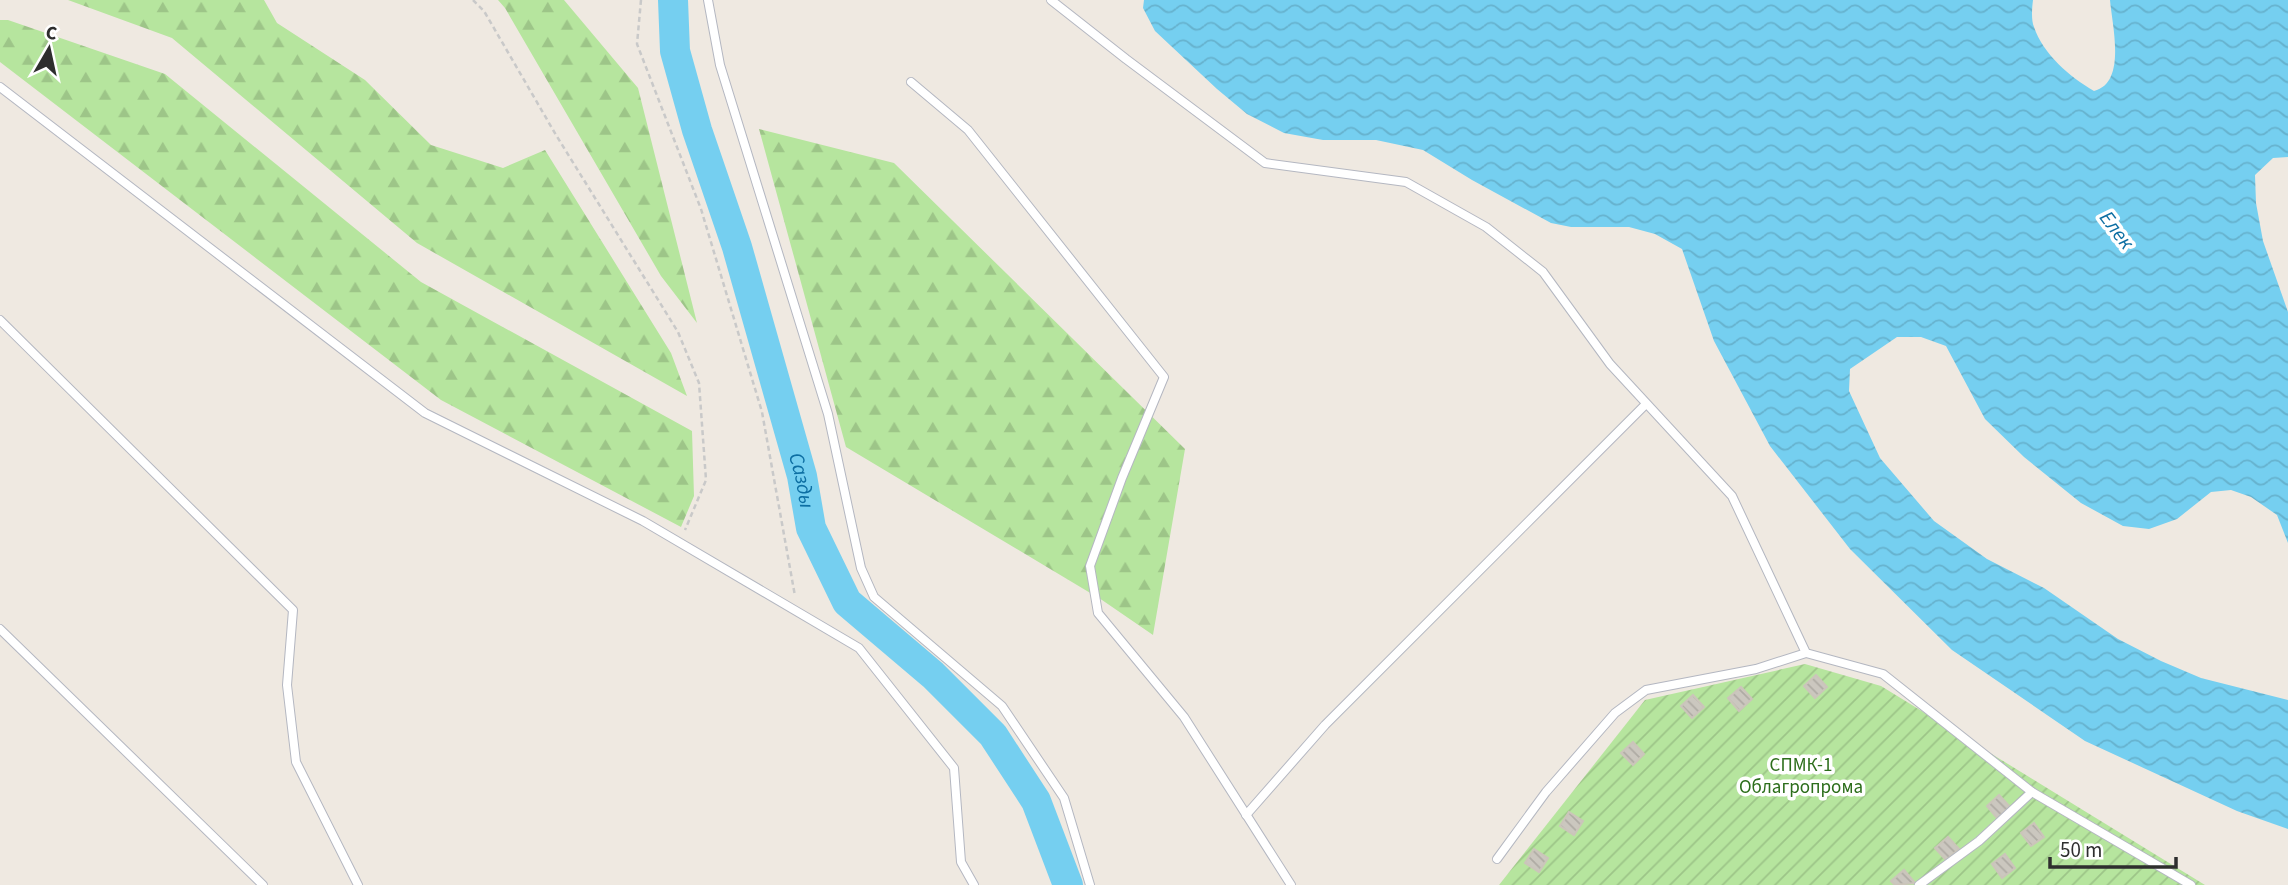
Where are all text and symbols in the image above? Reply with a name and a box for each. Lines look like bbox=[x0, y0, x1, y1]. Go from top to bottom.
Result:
north arrow bbox=[14, 14, 84, 84]
text: С bbox=[44, 19, 59, 48]
water label: Елек bbox=[2092, 204, 2142, 256]
water label: Сазды bbox=[781, 449, 822, 511]
park label: СПМК-1 Облагропрома bbox=[1739, 752, 1863, 801]
scale bar bbox=[2050, 826, 2176, 870]
text: 50 m bbox=[2060, 835, 2102, 865]

